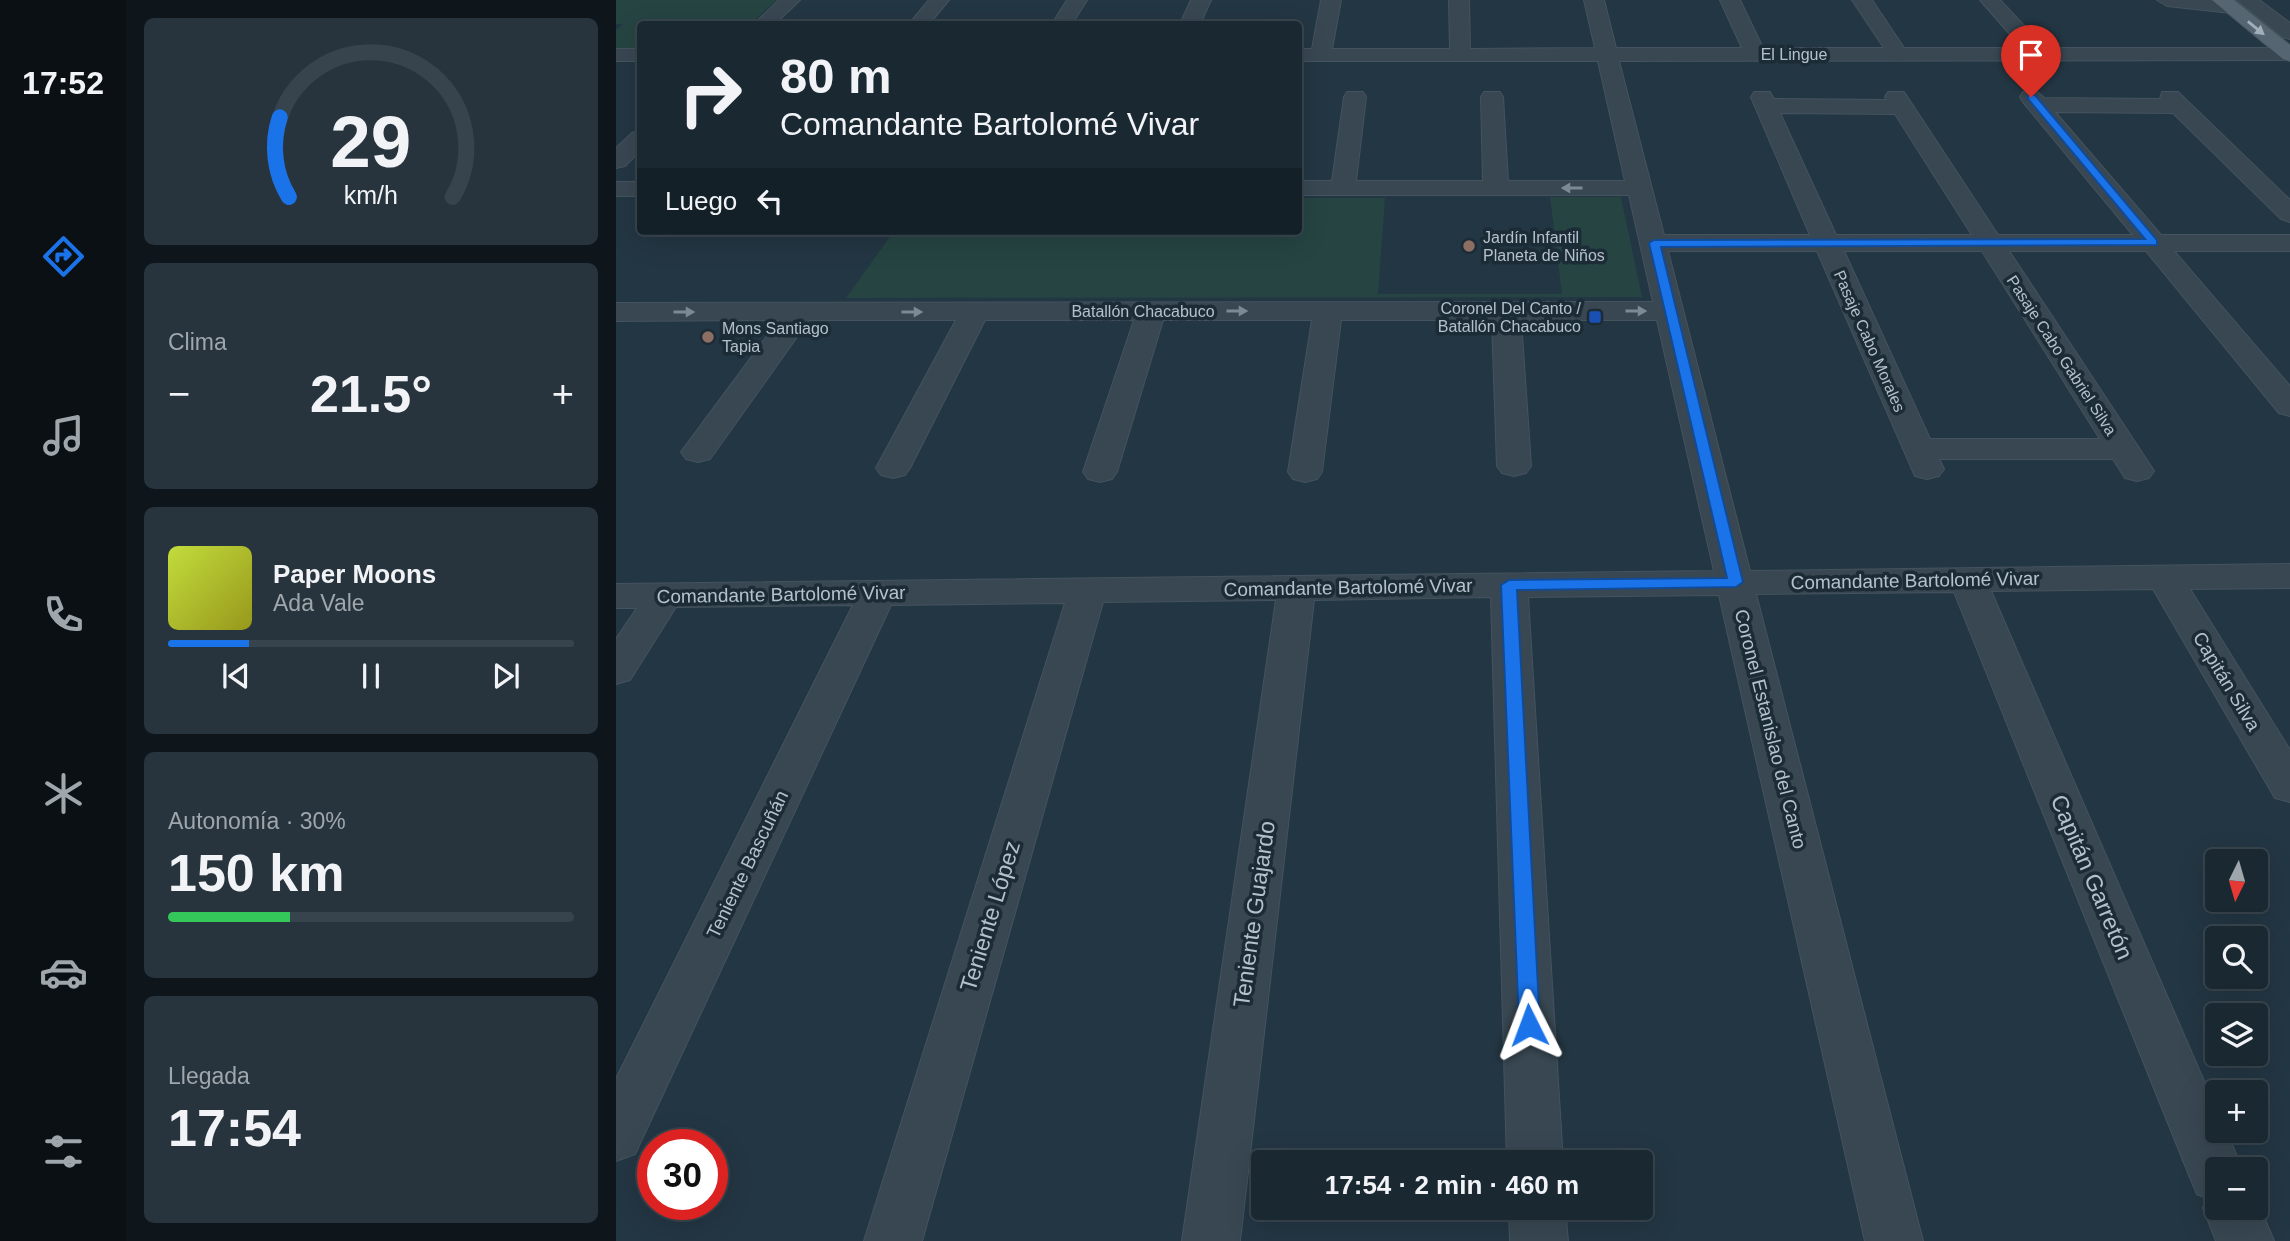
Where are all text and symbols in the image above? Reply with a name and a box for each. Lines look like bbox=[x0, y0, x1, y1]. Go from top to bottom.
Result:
one-way arrow bbox=[2247, 20, 2265, 35]
pin bbox=[2001, 25, 2061, 97]
icon: arrive bbox=[2012, 36, 2050, 74]
street label: El Lingue bbox=[1761, 46, 1827, 63]
icon: right bbox=[665, 49, 756, 140]
text: 80 m bbox=[780, 49, 892, 103]
text: 17:52 bbox=[22, 65, 104, 101]
text: 29 bbox=[331, 102, 411, 183]
text: Comandante Bartolomé Vivar bbox=[780, 106, 1199, 142]
text: km/h bbox=[344, 181, 398, 209]
icon: left bbox=[751, 182, 789, 220]
one-way arrow bbox=[1561, 182, 1583, 194]
text: Luego bbox=[665, 186, 737, 216]
place label: Jardín Infantil Planeta de Niños bbox=[1483, 229, 1605, 264]
icon: directions bbox=[39, 232, 88, 281]
marker: Jardín Infantil Planeta de Niños bbox=[1461, 238, 1477, 254]
street label: Pasaje Cabo Morales bbox=[1831, 268, 1908, 415]
street label: Pasaje Cabo Gabriel Silva bbox=[2004, 272, 2120, 438]
place label: Coronel Del Canto / Batallón Chacabuco bbox=[1438, 300, 1582, 335]
street label: Batallón Chacabuco bbox=[1071, 303, 1215, 320]
one-way arrow bbox=[1226, 305, 1248, 317]
one-way arrow bbox=[1625, 305, 1647, 317]
one-way arrow bbox=[673, 306, 695, 318]
one-way arrow bbox=[901, 306, 923, 318]
marker: Coronel Del Canto / Batallón Chacabuco bbox=[1587, 309, 1603, 325]
place label: Mons Santiago Tapia bbox=[722, 320, 829, 355]
text: Clima bbox=[168, 329, 227, 355]
marker: Mons Santiago Tapia bbox=[700, 329, 716, 345]
text: 21.5° bbox=[310, 365, 432, 423]
text: − bbox=[168, 373, 190, 415]
text: + bbox=[552, 373, 574, 415]
icon: music bbox=[39, 411, 88, 460]
text: Paper Moons bbox=[273, 559, 436, 589]
street label: Comandante Bartolomé Vivar bbox=[1790, 568, 2040, 593]
street label: Comandante Bartolomé Vivar bbox=[1223, 575, 1473, 600]
street label: Comandante Bartolomé Vivar bbox=[656, 582, 906, 607]
icon: phone bbox=[39, 590, 88, 639]
text: Ada Vale bbox=[273, 590, 365, 616]
street label: Coronel Estanislao del Canto bbox=[1731, 607, 1810, 851]
street label: Capitán Silva bbox=[2189, 628, 2265, 735]
icon: previous bbox=[217, 657, 255, 695]
icon: pause bbox=[352, 657, 390, 695]
icon: next bbox=[487, 657, 525, 695]
icon: climate bbox=[39, 769, 88, 818]
street label: Teniente Bascuñán bbox=[703, 787, 792, 941]
street label: Capitán Garretón bbox=[2046, 791, 2138, 963]
text: Autonomía · 30% bbox=[168, 808, 346, 834]
street label: Teniente Guajardo bbox=[1228, 819, 1280, 1009]
street label: Teniente López bbox=[955, 838, 1025, 994]
text: 150 km bbox=[168, 844, 344, 902]
north arrow bbox=[2205, 849, 2268, 912]
map controls bbox=[2205, 849, 2268, 1220]
button: search bbox=[2205, 926, 2268, 989]
icon: car bbox=[39, 948, 88, 997]
position arrow bbox=[1492, 988, 1566, 1062]
button: layers bbox=[2205, 1003, 2268, 1066]
text: Llegada bbox=[168, 1063, 250, 1089]
button: + bbox=[2205, 1080, 2268, 1143]
text: 17:54 bbox=[168, 1099, 301, 1157]
icon: filters bbox=[39, 1127, 88, 1176]
speed limit sign: 30 bbox=[637, 1129, 728, 1220]
button: − bbox=[2205, 1157, 2268, 1220]
text: 17:54 · 2 min · 460 m bbox=[1325, 1170, 1579, 1200]

